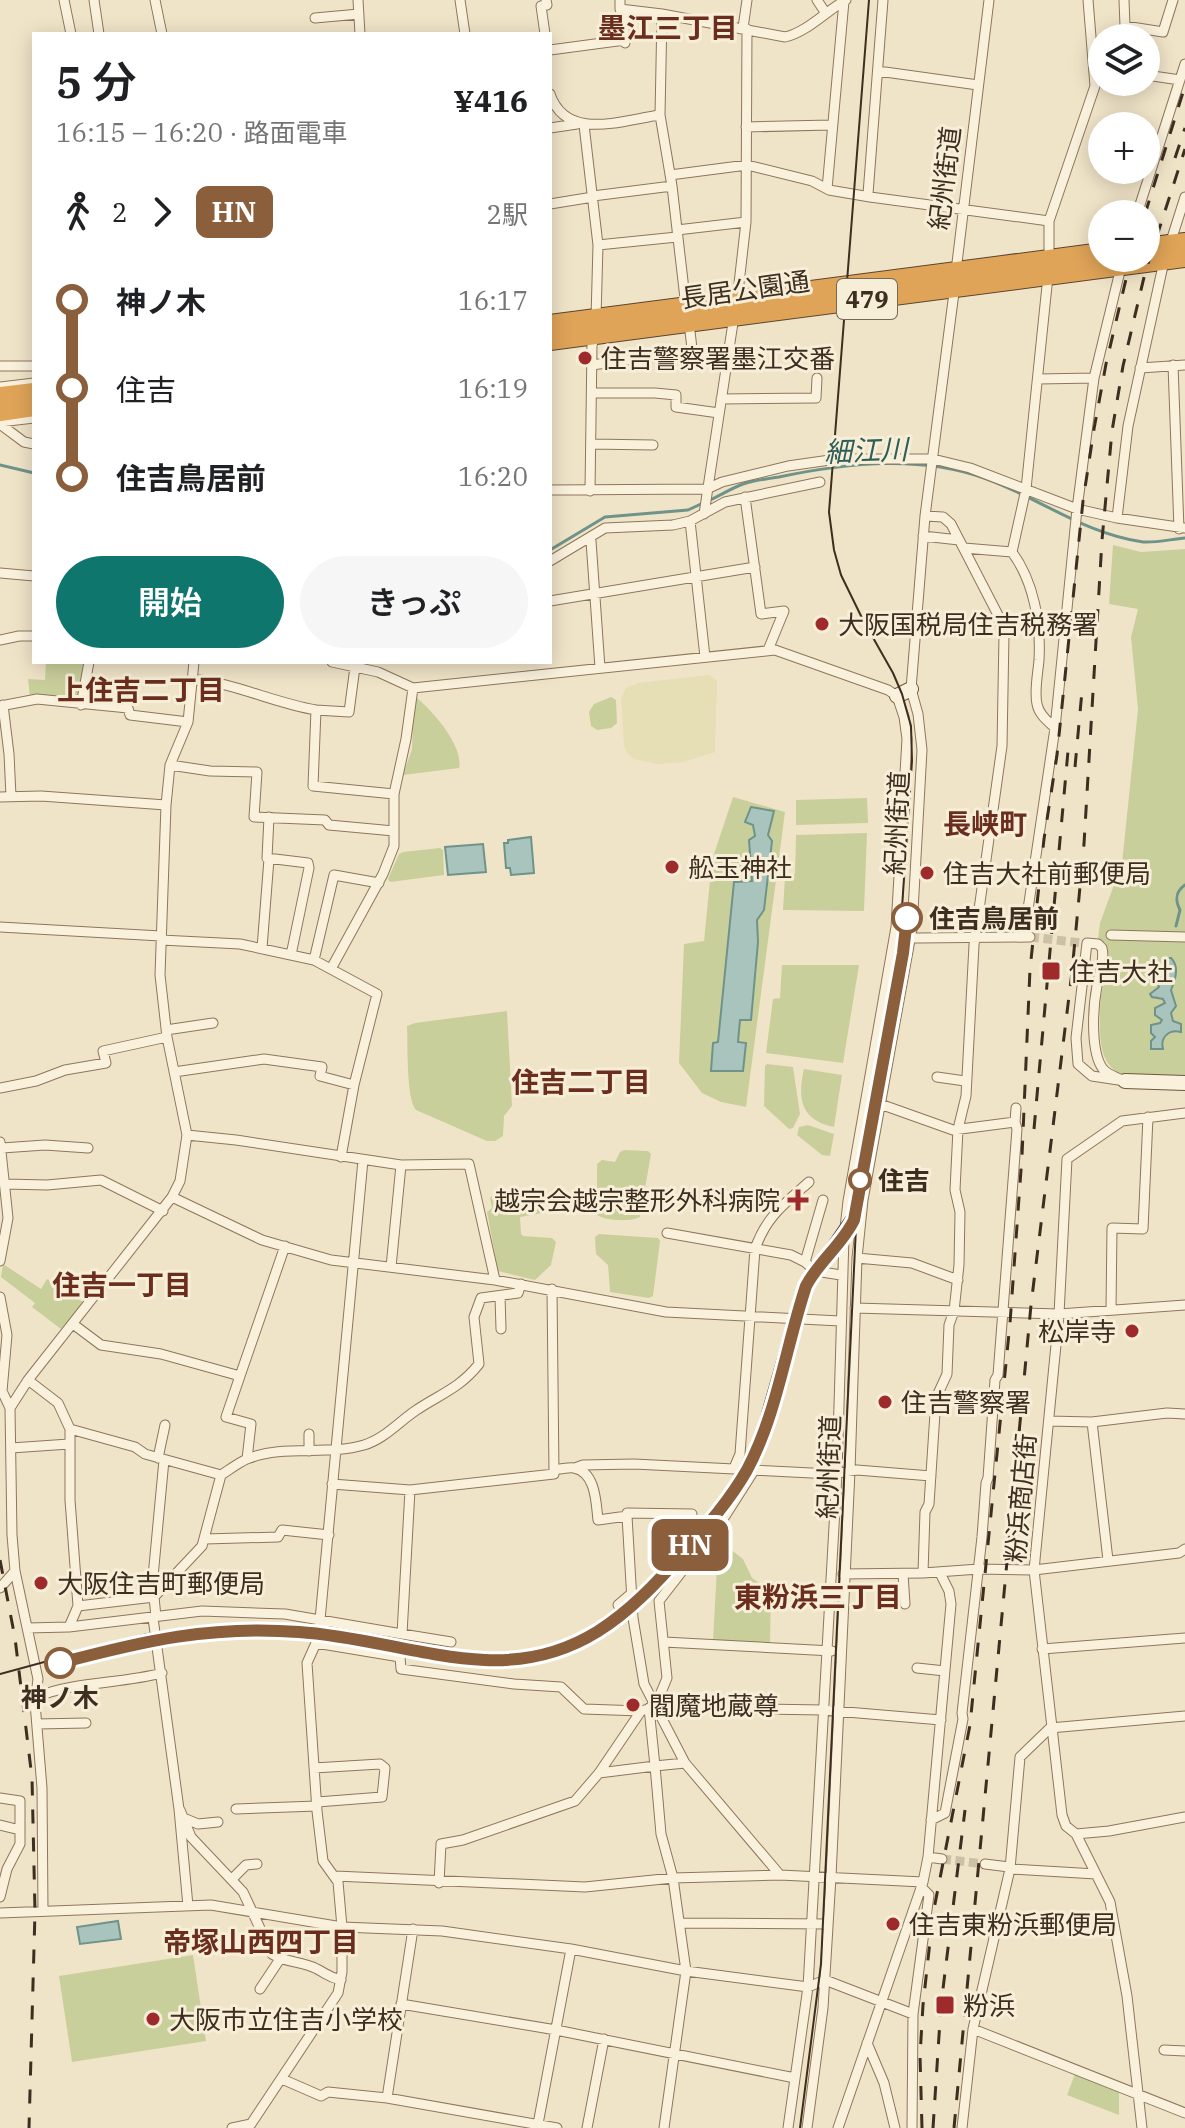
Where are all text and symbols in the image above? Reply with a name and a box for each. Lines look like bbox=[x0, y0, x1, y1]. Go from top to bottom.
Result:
district label: 墨江三丁目 bbox=[598, 9, 738, 46]
map controls bbox=[1088, 24, 1160, 272]
button: layers bbox=[1088, 24, 1160, 96]
text: 5 分 bbox=[56, 53, 137, 110]
text: ¥416 bbox=[454, 81, 528, 120]
button: + bbox=[1088, 112, 1160, 184]
text: 16:15 – 16:20 · 路面電車 bbox=[56, 115, 348, 149]
street label: 紀州街道 bbox=[921, 124, 967, 232]
icon: walk bbox=[56, 190, 100, 234]
icon: forward bbox=[140, 190, 184, 234]
text: HN bbox=[212, 193, 257, 230]
text: 2 bbox=[112, 195, 128, 229]
text: 2駅 bbox=[486, 197, 528, 231]
button: − bbox=[1088, 200, 1160, 272]
street label: 長居公園通 bbox=[678, 263, 812, 315]
road number: 479 bbox=[837, 279, 897, 319]
text: 神ノ木 bbox=[116, 282, 206, 321]
text: 16:17 bbox=[458, 283, 528, 317]
place label: 住吉警察署墨江交番 bbox=[601, 341, 835, 375]
marker: 住吉警察署墨江交番 bbox=[576, 349, 594, 367]
text: 住吉 bbox=[116, 370, 176, 409]
text: 16:19 bbox=[458, 371, 528, 405]
water label: 細江川 bbox=[823, 430, 912, 470]
text: 住吉鳥居前 bbox=[116, 458, 266, 497]
text: 16:20 bbox=[458, 459, 528, 493]
button: 開始 bbox=[56, 556, 284, 648]
button: きっぷ bbox=[300, 556, 528, 648]
place label: 大阪国税局住吉税務署 bbox=[838, 607, 1098, 641]
marker: 大阪国税局住吉税務署 bbox=[813, 615, 831, 633]
district label: 上住吉二丁目 bbox=[57, 671, 225, 708]
street label: 紀州街道 bbox=[876, 770, 916, 876]
district label: 長峡町 bbox=[943, 805, 1027, 842]
place label: 舩玉神社 bbox=[688, 850, 792, 884]
place label: 住吉大社前郵便局 bbox=[943, 856, 1151, 890]
marker: 舩玉神社 bbox=[663, 858, 681, 876]
marker: 住吉大社前郵便局 bbox=[918, 864, 936, 882]
place label: 住吉鳥居前 bbox=[929, 901, 1059, 935]
marker: 住吉鳥居前 bbox=[892, 903, 922, 933]
place label: 住吉大社 bbox=[1069, 954, 1173, 988]
marker: 住吉大社 bbox=[1040, 960, 1062, 982]
district label: 住吉二丁目 bbox=[511, 1063, 651, 1100]
place label: 住吉 bbox=[878, 1163, 930, 1197]
marker: 住吉 bbox=[849, 1169, 871, 1191]
place label: 越宗会越宗整形外科病院 bbox=[494, 1183, 780, 1217]
marker: 越宗会越宗整形外科病院 bbox=[787, 1189, 809, 1211]
district label: 住吉一丁目 bbox=[52, 1266, 192, 1303]
place label: 松岸寺 bbox=[1038, 1314, 1116, 1348]
marker: 松岸寺 bbox=[1123, 1322, 1141, 1340]
place label: 住吉警察署 bbox=[901, 1385, 1031, 1419]
marker: 住吉警察署 bbox=[876, 1393, 894, 1411]
street label: 紀州街道 bbox=[809, 1414, 847, 1520]
street label: 粉浜商店街 bbox=[997, 1432, 1043, 1564]
line badge: HN bbox=[654, 1519, 726, 1571]
text: HN bbox=[668, 1526, 712, 1563]
place label: 大阪住吉町郵便局 bbox=[57, 1566, 265, 1600]
marker: 大阪住吉町郵便局 bbox=[32, 1574, 50, 1592]
district label: 東粉浜三丁目 bbox=[734, 1578, 902, 1615]
marker: 神ノ木 bbox=[45, 1648, 75, 1678]
place label: 神ノ木 bbox=[21, 1680, 99, 1714]
place label: 閻魔地蔵尊 bbox=[649, 1688, 779, 1722]
marker: 閻魔地蔵尊 bbox=[624, 1696, 642, 1714]
place label: 住吉東粉浜郵便局 bbox=[909, 1907, 1117, 1941]
marker: 住吉東粉浜郵便局 bbox=[884, 1915, 902, 1933]
district label: 帝塚山西四丁目 bbox=[163, 1923, 359, 1960]
place label: 粉浜 bbox=[963, 1988, 1015, 2022]
marker: 粉浜 bbox=[934, 1994, 956, 2016]
place label: 大阪市立住吉小学校 bbox=[169, 2002, 403, 2036]
marker: 大阪市立住吉小学校 bbox=[144, 2010, 162, 2028]

